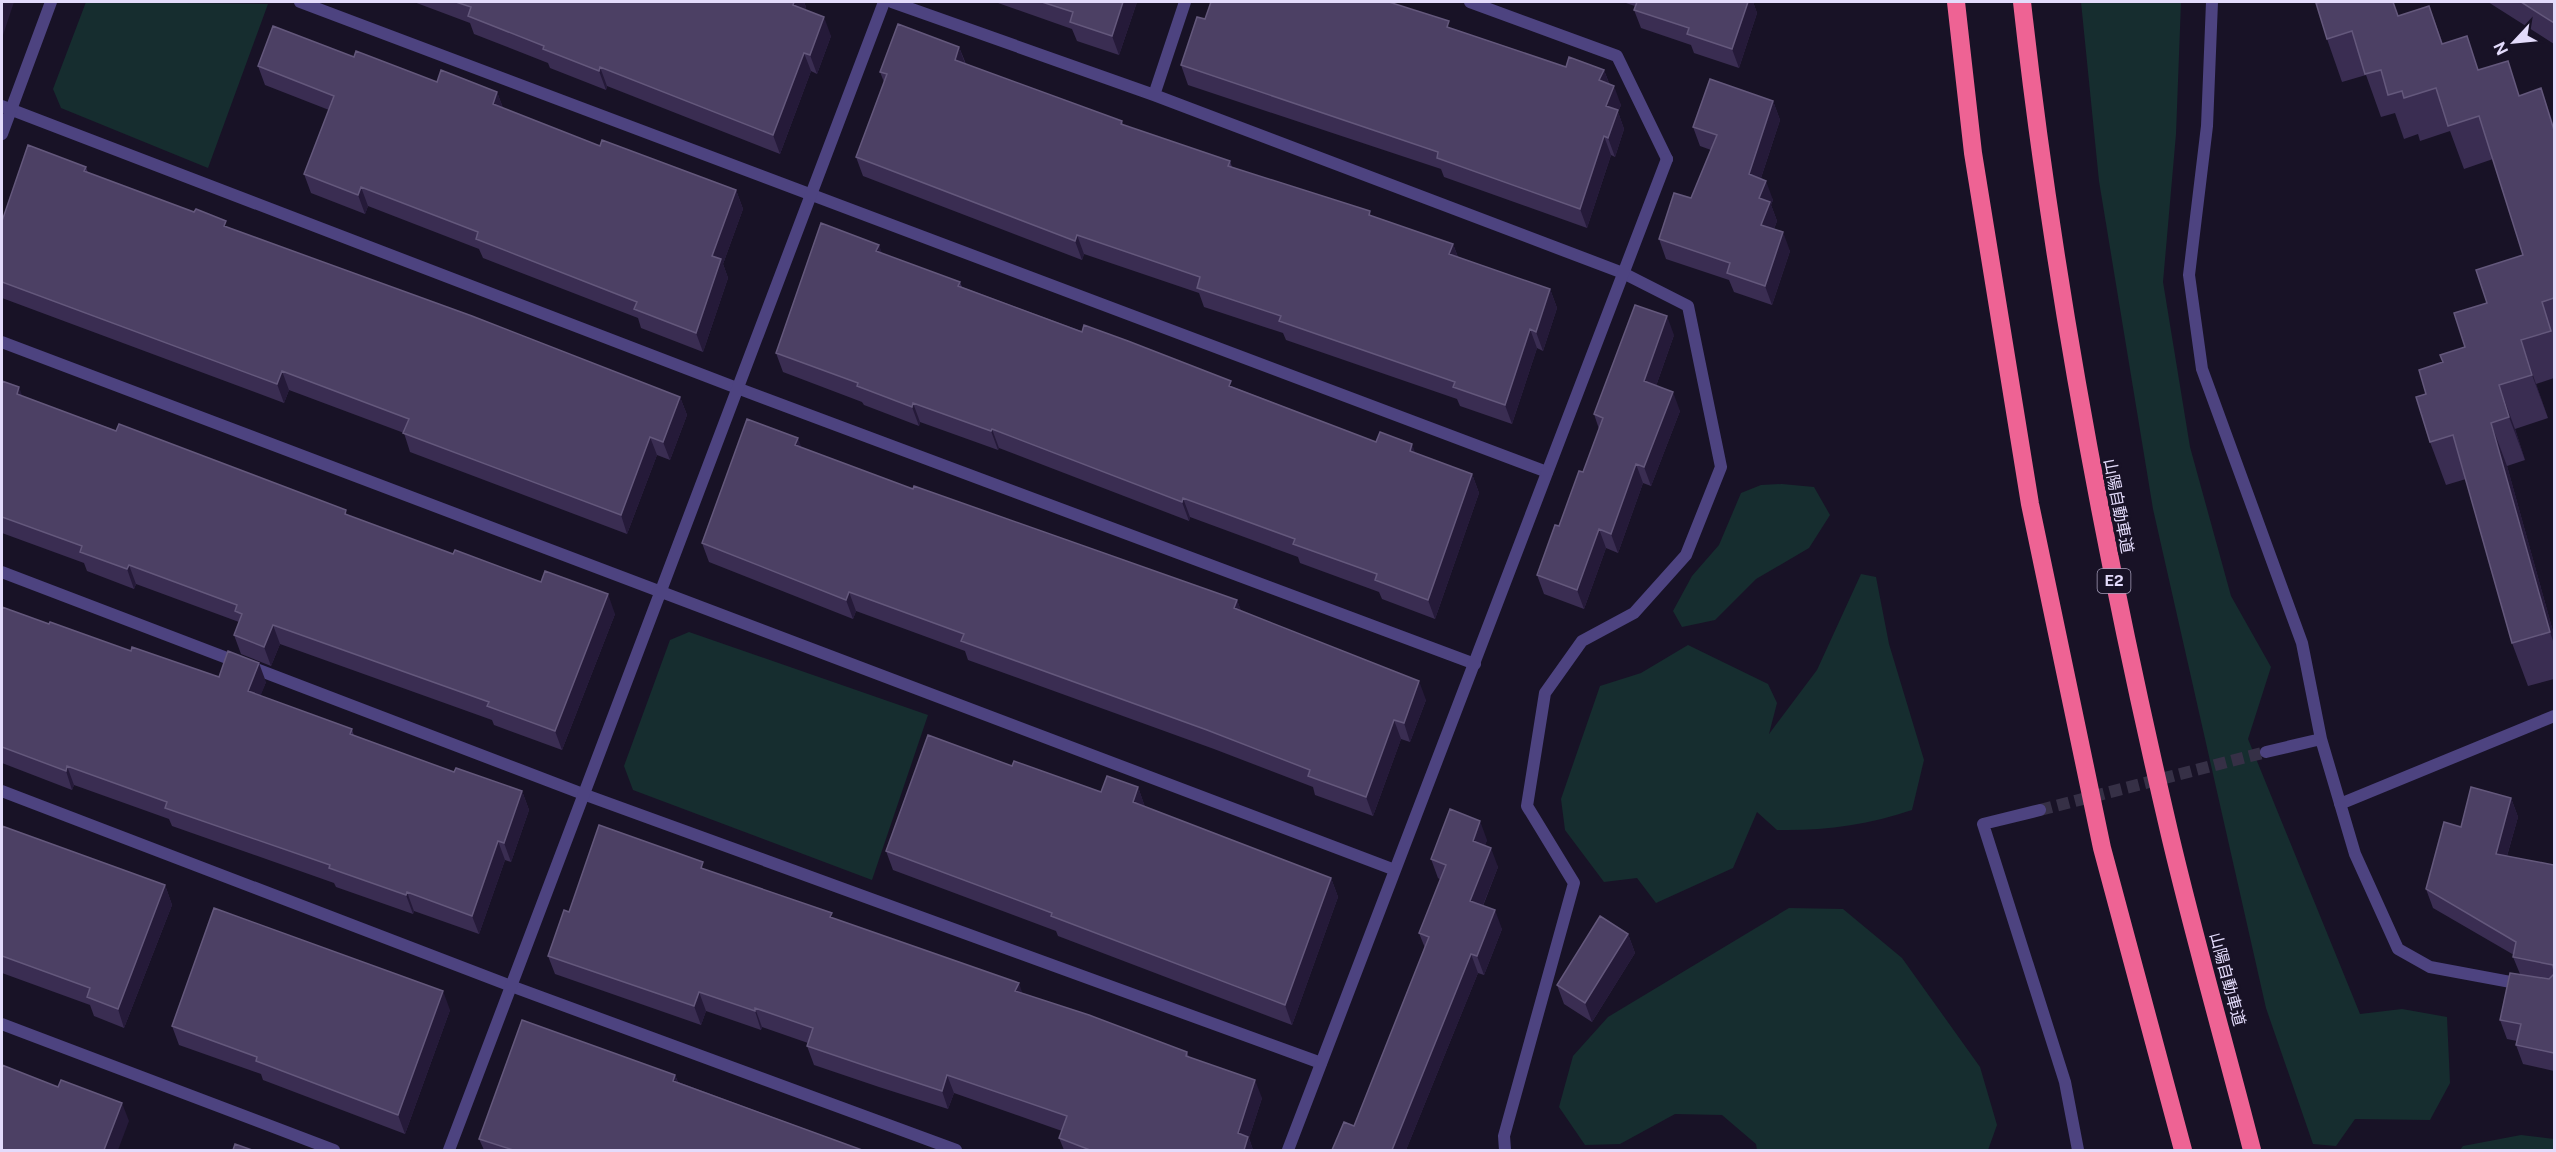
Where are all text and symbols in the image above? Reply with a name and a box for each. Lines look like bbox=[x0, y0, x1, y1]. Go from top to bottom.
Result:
north arrow bbox=[2484, 12, 2544, 72]
text: N bbox=[2490, 39, 2512, 58]
street label: 山陽自動車道 bbox=[2100, 457, 2137, 555]
road number: E2 bbox=[2098, 569, 2130, 593]
street label: 山陽自動車道 bbox=[2206, 930, 2249, 1028]

